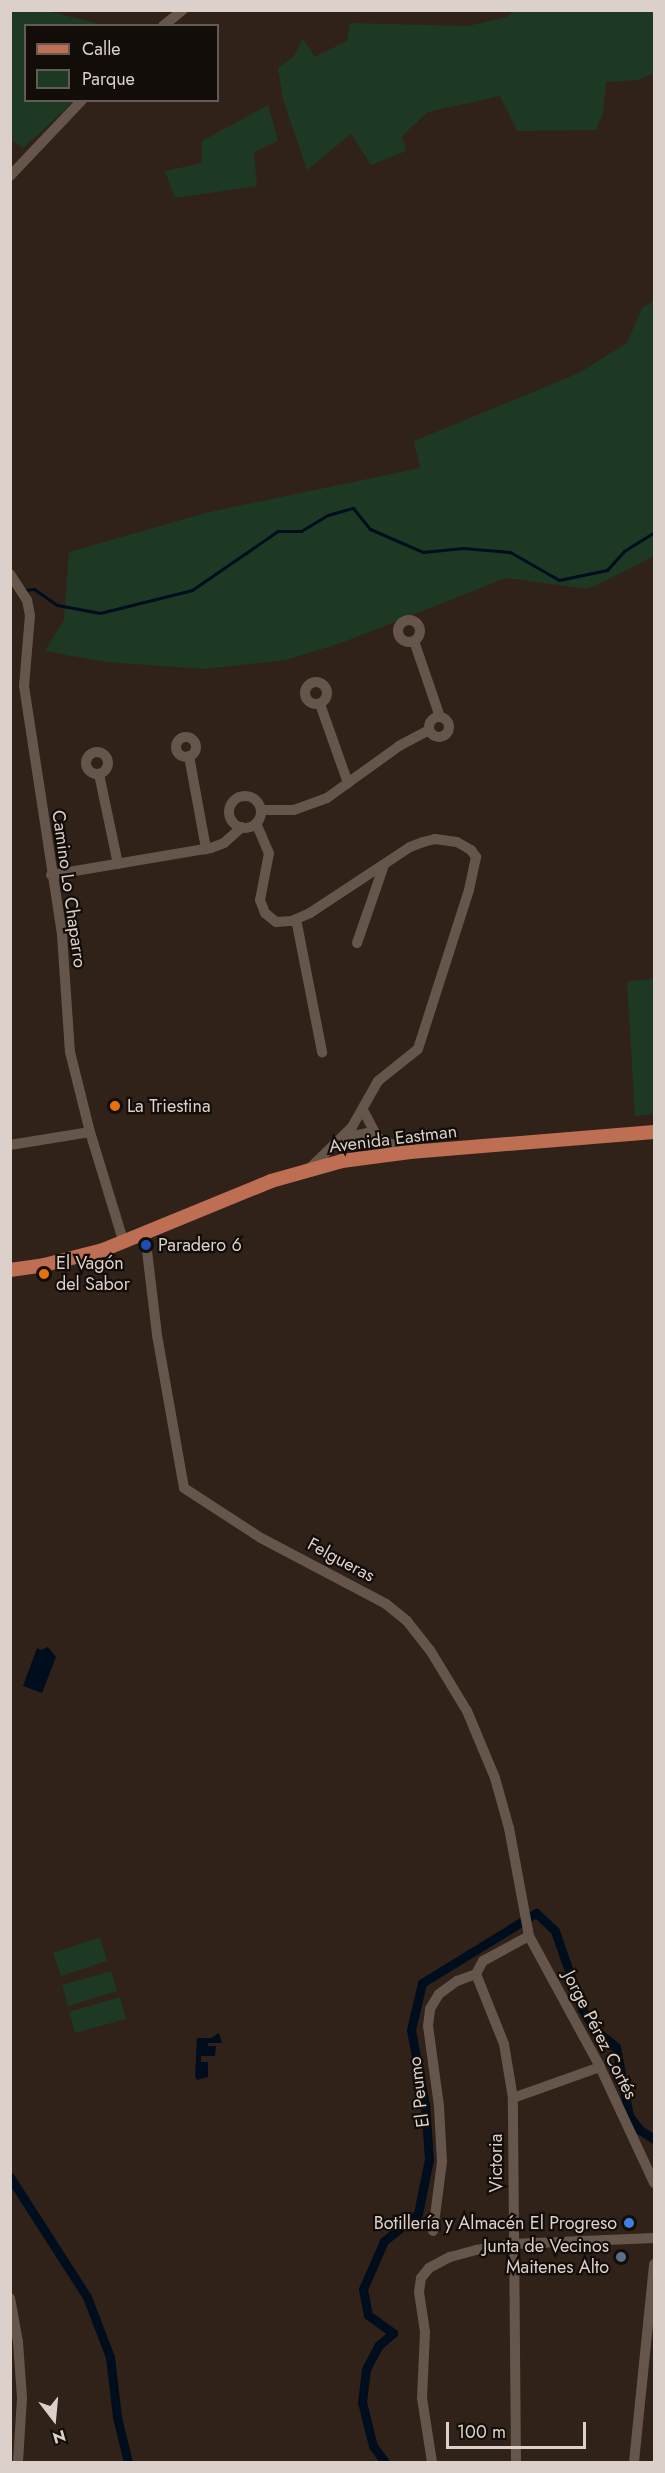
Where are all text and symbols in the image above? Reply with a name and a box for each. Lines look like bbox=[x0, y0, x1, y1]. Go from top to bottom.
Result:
legend bbox=[24, 24, 219, 102]
text: Calle bbox=[82, 36, 121, 62]
text: Parque bbox=[82, 66, 135, 92]
street label: Camino Lo Chaparro bbox=[47, 809, 91, 969]
place label: La Triestina bbox=[127, 1095, 211, 1117]
marker: La Triestina bbox=[108, 1099, 122, 1113]
street label: Avenida Eastman bbox=[328, 1120, 458, 1158]
place label: Paradero 6 bbox=[158, 1234, 242, 1256]
marker: Paradero 6 bbox=[139, 1238, 153, 1252]
place label: El Vagón del Sabor bbox=[56, 1253, 130, 1296]
marker: El Vagón del Sabor bbox=[37, 1267, 51, 1281]
street label: Felgueras bbox=[304, 1533, 378, 1587]
street label: Jorge Pérez Cortés bbox=[558, 1967, 642, 2103]
street label: El Peumo bbox=[404, 2055, 434, 2129]
street label: Victoria bbox=[485, 2134, 507, 2192]
place label: Botillería y Almacén El Progreso bbox=[374, 2212, 617, 2234]
marker: Botillería y Almacén El Progreso bbox=[622, 2216, 636, 2230]
place label: Junta de Vecinos Maitenes Alto bbox=[483, 2236, 609, 2278]
marker: Junta de Vecinos Maitenes Alto bbox=[614, 2250, 628, 2264]
north arrow bbox=[24, 2389, 84, 2449]
scale bar bbox=[449, 2410, 588, 2448]
text: 100 m bbox=[457, 2419, 506, 2445]
text: N bbox=[50, 2424, 68, 2450]

